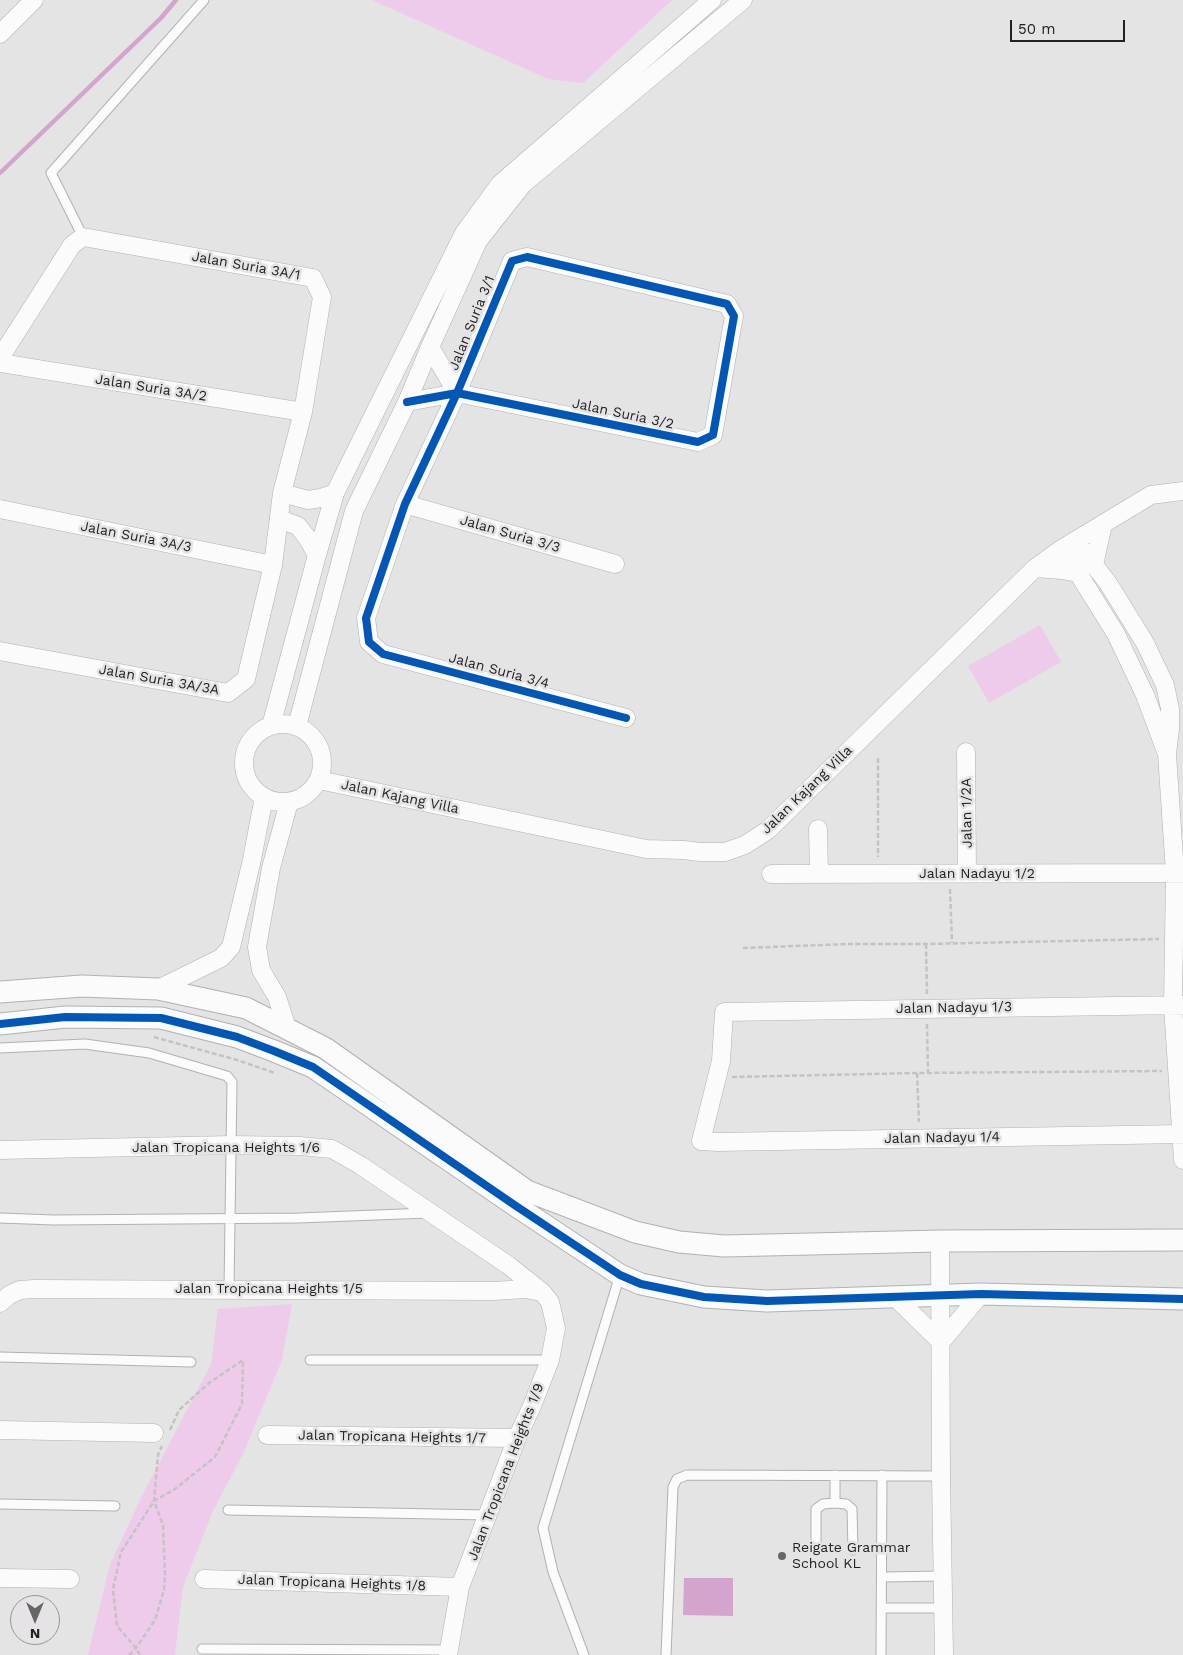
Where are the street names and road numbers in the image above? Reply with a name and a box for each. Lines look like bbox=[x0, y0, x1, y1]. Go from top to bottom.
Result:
street label: Jalan Suria 3A/1 bbox=[190, 248, 302, 284]
street label: Jalan Suria 3/1 bbox=[445, 273, 499, 373]
street label: Jalan Suria 3A/2 bbox=[94, 371, 208, 405]
street label: Jalan Suria 3/2 bbox=[571, 395, 675, 433]
street label: Jalan Suria 3/3 bbox=[458, 512, 562, 556]
street label: Jalan Suria 3A/3 bbox=[79, 518, 193, 556]
street label: Jalan Suria 3/4 bbox=[447, 650, 551, 692]
street label: Jalan Suria 3A/3A bbox=[98, 661, 220, 699]
street label: Jalan Kajang Villa bbox=[758, 742, 856, 838]
street label: Jalan Kajang Villa bbox=[340, 776, 460, 818]
street label: Jalan 1/2A bbox=[958, 778, 976, 848]
street label: Jalan Nadayu 1/2 bbox=[919, 866, 1035, 882]
street label: Jalan Nadayu 1/3 bbox=[896, 999, 1012, 1017]
street label: Jalan Nadayu 1/4 bbox=[884, 1129, 1000, 1147]
street label: Jalan Tropicana Heights 1/6 bbox=[132, 1140, 320, 1156]
street label: Jalan Tropicana Heights 1/5 bbox=[175, 1281, 363, 1297]
street label: Jalan Tropicana Heights 1/9 bbox=[464, 1381, 548, 1563]
street label: Jalan Tropicana Heights 1/7 bbox=[298, 1427, 486, 1447]
street label: Jalan Tropicana Heights 1/8 bbox=[238, 1571, 426, 1595]

